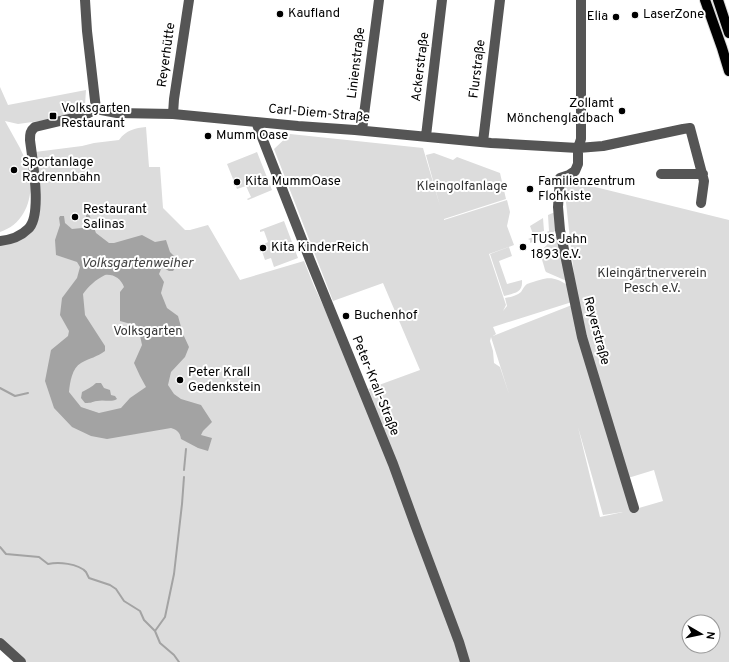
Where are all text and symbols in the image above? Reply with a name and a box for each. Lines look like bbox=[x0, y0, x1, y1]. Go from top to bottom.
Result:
place label: Kaufland bbox=[288, 6, 340, 22]
place label: LaserZone bbox=[643, 7, 704, 23]
marker: Kaufland bbox=[275, 9, 285, 19]
place label: Elia bbox=[587, 9, 608, 25]
marker: LaserZone bbox=[630, 10, 640, 20]
marker: Elia bbox=[611, 12, 621, 22]
street label: Reyerhütte bbox=[155, 22, 179, 88]
street label: Linienstraße bbox=[345, 26, 369, 100]
street label: Ackerstraße bbox=[409, 31, 433, 103]
street label: Flurstraße bbox=[466, 39, 490, 99]
place label: Zollamt Mönchengladbach bbox=[507, 96, 614, 127]
place label: Volksgarten Restaurant bbox=[61, 101, 130, 132]
street label: Carl-Diem-Straße bbox=[267, 102, 371, 126]
marker: Zollamt Mönchengladbach bbox=[617, 106, 627, 116]
marker: Volksgarten Restaurant bbox=[48, 111, 58, 121]
place label: Mumm Oase bbox=[216, 128, 288, 144]
marker: Mumm Oase bbox=[203, 131, 213, 141]
place label: Sportanlage Radrennbahn bbox=[22, 155, 101, 186]
marker: Sportanlage Radrennbahn bbox=[9, 165, 19, 175]
place label: Kita MummOase bbox=[245, 174, 341, 190]
place label: Familienzentrum Flohkiste bbox=[538, 174, 635, 205]
marker: Kita MummOase bbox=[232, 177, 242, 187]
park label: Kleingolfanlage bbox=[416, 179, 508, 195]
marker: Familienzentrum Flohkiste bbox=[525, 184, 535, 194]
place label: Restaurant Salinas bbox=[83, 202, 147, 233]
marker: Restaurant Salinas bbox=[70, 212, 80, 222]
place label: TUS Jahn 1893 e.V. bbox=[531, 232, 587, 263]
place label: Kita KinderReich bbox=[271, 240, 369, 256]
marker: TUS Jahn 1893 e.V. bbox=[518, 242, 528, 252]
marker: Kita KinderReich bbox=[258, 243, 268, 253]
water label: Volksgartenweiher bbox=[81, 255, 195, 272]
park label: Kleingärtnerverein Pesch e.V. bbox=[597, 266, 707, 297]
street label: Reyerstraße bbox=[579, 295, 613, 367]
place label: Buchenhof bbox=[354, 308, 418, 324]
marker: Buchenhof bbox=[341, 311, 351, 321]
park label: Volksgarten bbox=[113, 324, 183, 340]
street label: Peter-Krall-Straße bbox=[348, 334, 402, 438]
place label: Peter Krall Gedenkstein bbox=[188, 365, 261, 396]
marker: Peter Krall Gedenkstein bbox=[175, 375, 185, 385]
north arrow bbox=[681, 614, 721, 654]
text: N bbox=[702, 630, 717, 640]

